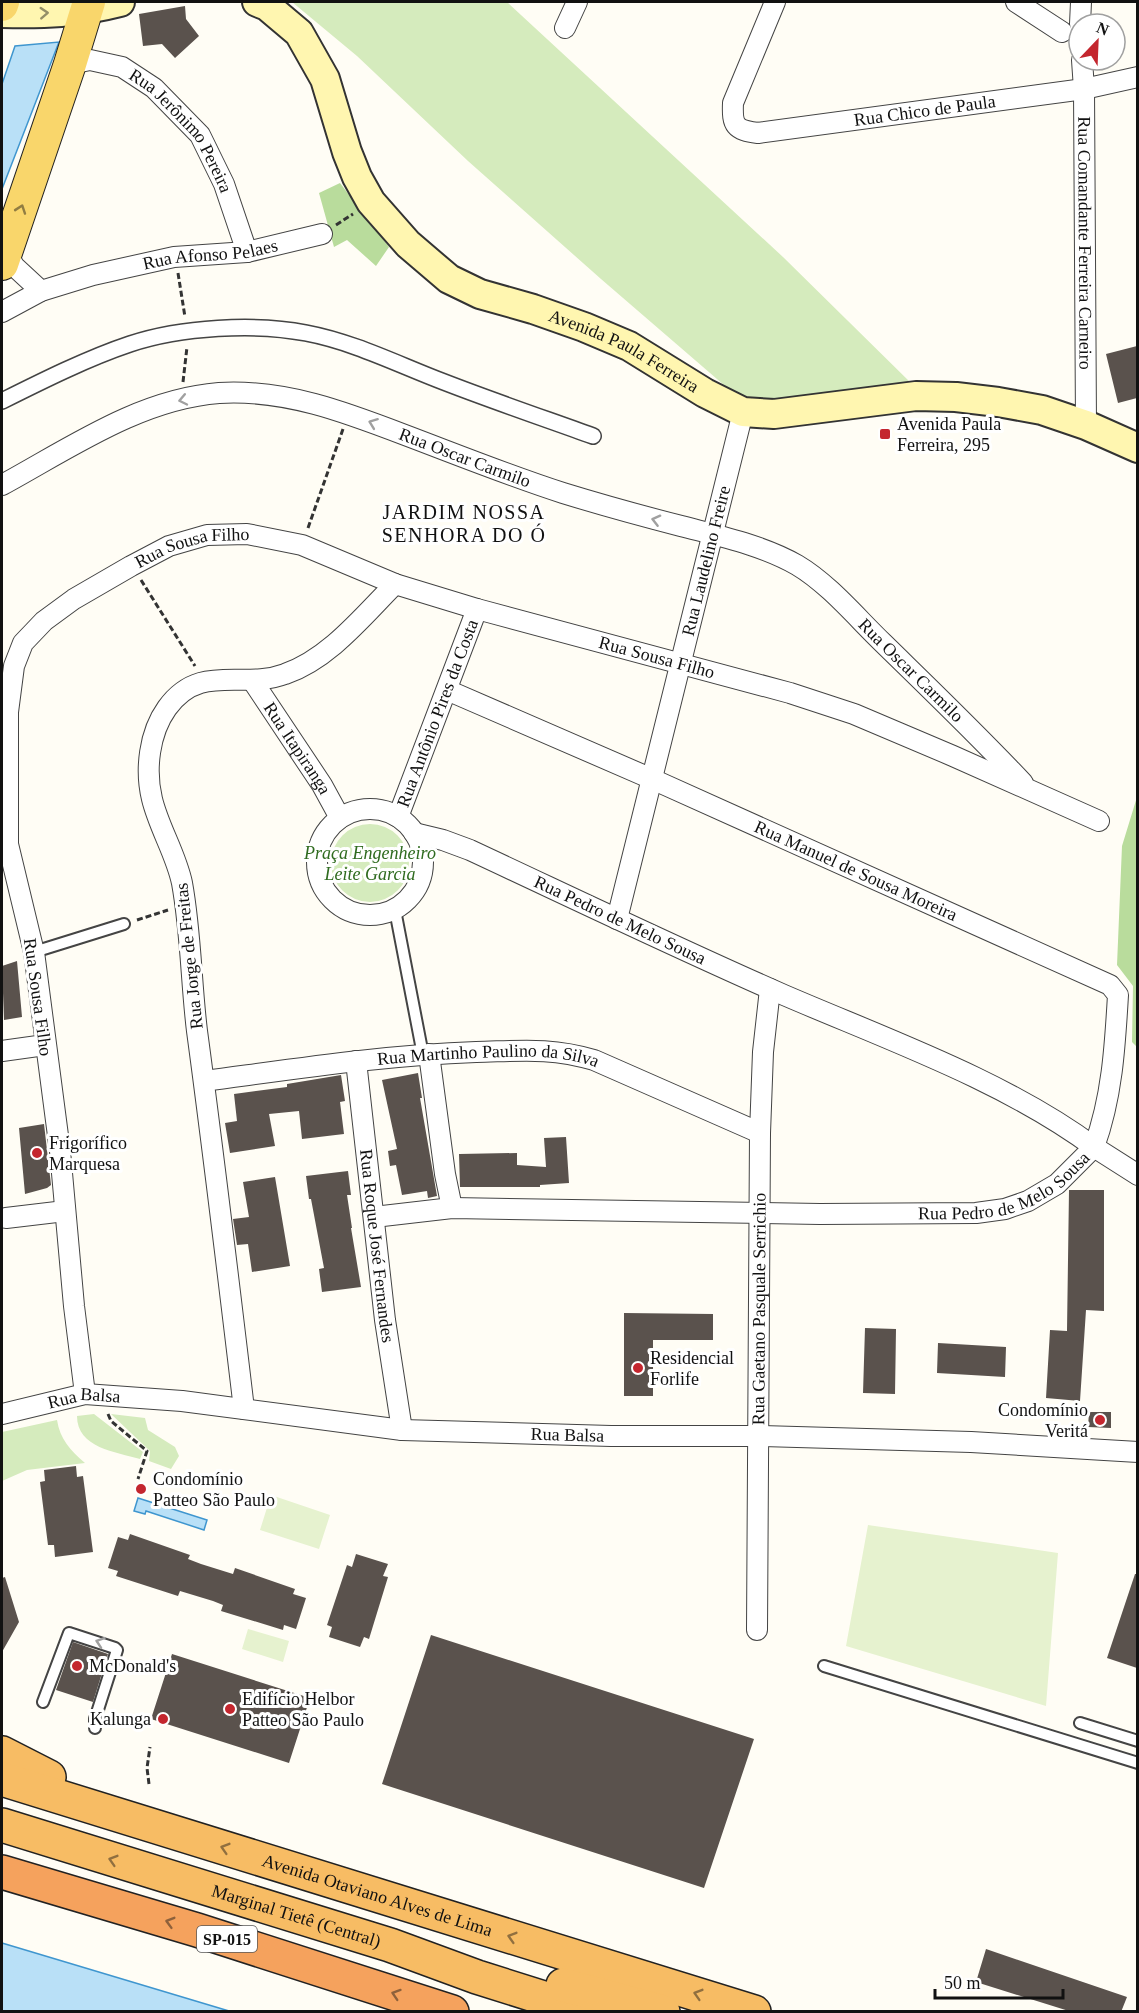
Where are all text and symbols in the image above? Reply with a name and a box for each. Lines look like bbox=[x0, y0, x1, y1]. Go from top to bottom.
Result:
one-way arrow bbox=[40, 7, 49, 20]
north arrow bbox=[1067, 12, 1127, 72]
text: N bbox=[1094, 19, 1112, 39]
street label: Rua Jerônimo Pereira bbox=[126, 65, 236, 195]
street label: Rua Chico de Paula bbox=[853, 91, 997, 130]
street label: Rua Comandante Ferreira Carneiro bbox=[1074, 116, 1096, 370]
one-way arrow bbox=[13, 204, 26, 215]
street label: Rua Afonso Pelaes bbox=[141, 235, 280, 274]
street label: Avenida Paula Ferreira bbox=[546, 305, 703, 397]
one-way arrow bbox=[178, 392, 188, 405]
place label: Avenida Paula Ferreira, 295 bbox=[897, 414, 1001, 455]
one-way arrow bbox=[368, 417, 379, 430]
street label: Rua Oscar Carmilo bbox=[396, 424, 533, 491]
marker: Avenida Paula Ferreira, 295 bbox=[878, 427, 892, 441]
street label: Rua Laudelino Freire bbox=[678, 484, 734, 638]
district label: JARDIM NOSSA SENHORA DO Ó bbox=[382, 501, 546, 546]
one-way arrow bbox=[652, 514, 662, 527]
street label: Rua Sousa Filho bbox=[131, 524, 250, 572]
street label: Rua Oscar Carmilo bbox=[854, 614, 968, 726]
street label: Rua Antônio Pires da Costa bbox=[393, 617, 482, 810]
street label: Rua Sousa Filho bbox=[597, 632, 717, 682]
street label: Rua Itapiranga bbox=[260, 698, 335, 798]
street label: Rua Manuel de Sousa Moreira bbox=[751, 816, 960, 925]
park label: Praça Engenheiro Leite Garcia bbox=[303, 843, 436, 884]
street label: Rua Pedro de Melo Sousa bbox=[531, 871, 709, 969]
street label: Rua Jorge de Freitas bbox=[171, 882, 207, 1030]
street label: Rua Sousa Filho bbox=[20, 937, 56, 1057]
street label: Rua Martinho Paulino da Silva bbox=[376, 1041, 603, 1071]
place label: Frigorífico Marquesa bbox=[49, 1133, 127, 1174]
marker: Frigorífico Marquesa bbox=[30, 1146, 44, 1160]
street label: Rua Pedro de Melo Sousa bbox=[918, 1147, 1094, 1223]
street label: Rua Roque José Fernandes bbox=[356, 1148, 398, 1344]
street label: Rua Gaetano Pasquale Serrichio bbox=[748, 1193, 770, 1425]
place label: Residencial Forlife bbox=[650, 1348, 734, 1389]
marker: Residencial Forlife bbox=[631, 1361, 645, 1375]
street label: Rua Balsa bbox=[46, 1384, 121, 1413]
place label: Condomínio Veritá bbox=[998, 1400, 1088, 1441]
marker: Condomínio Veritá bbox=[1093, 1413, 1107, 1427]
street label: Rua Balsa bbox=[530, 1424, 604, 1446]
place label: Condomínio Patteo São Paulo bbox=[153, 1469, 275, 1510]
marker: Condomínio Patteo São Paulo bbox=[134, 1482, 148, 1496]
one-way arrow bbox=[95, 1637, 106, 1650]
place label: McDonald's bbox=[89, 1656, 176, 1676]
marker: McDonald's bbox=[70, 1659, 84, 1673]
place label: Edifício Helbor Patteo São Paulo bbox=[242, 1689, 364, 1730]
marker: Edifício Helbor Patteo São Paulo bbox=[223, 1702, 237, 1716]
place label: Kalunga bbox=[90, 1709, 151, 1729]
marker: Kalunga bbox=[156, 1712, 170, 1726]
one-way arrow bbox=[220, 1843, 231, 1855]
street label: Avenida Otaviano Alves de Lima bbox=[260, 1850, 495, 1940]
one-way arrow bbox=[108, 1855, 119, 1867]
street label: Marginal Tietê (Central) bbox=[209, 1880, 383, 1952]
one-way arrow bbox=[165, 1917, 176, 1929]
road number: SP-015 bbox=[197, 1926, 257, 1952]
one-way arrow bbox=[507, 1932, 518, 1944]
scale bar bbox=[935, 1962, 1062, 2000]
text: 50 m bbox=[944, 1973, 981, 1993]
one-way arrow bbox=[391, 1988, 402, 2001]
one-way arrow bbox=[693, 1989, 704, 2001]

